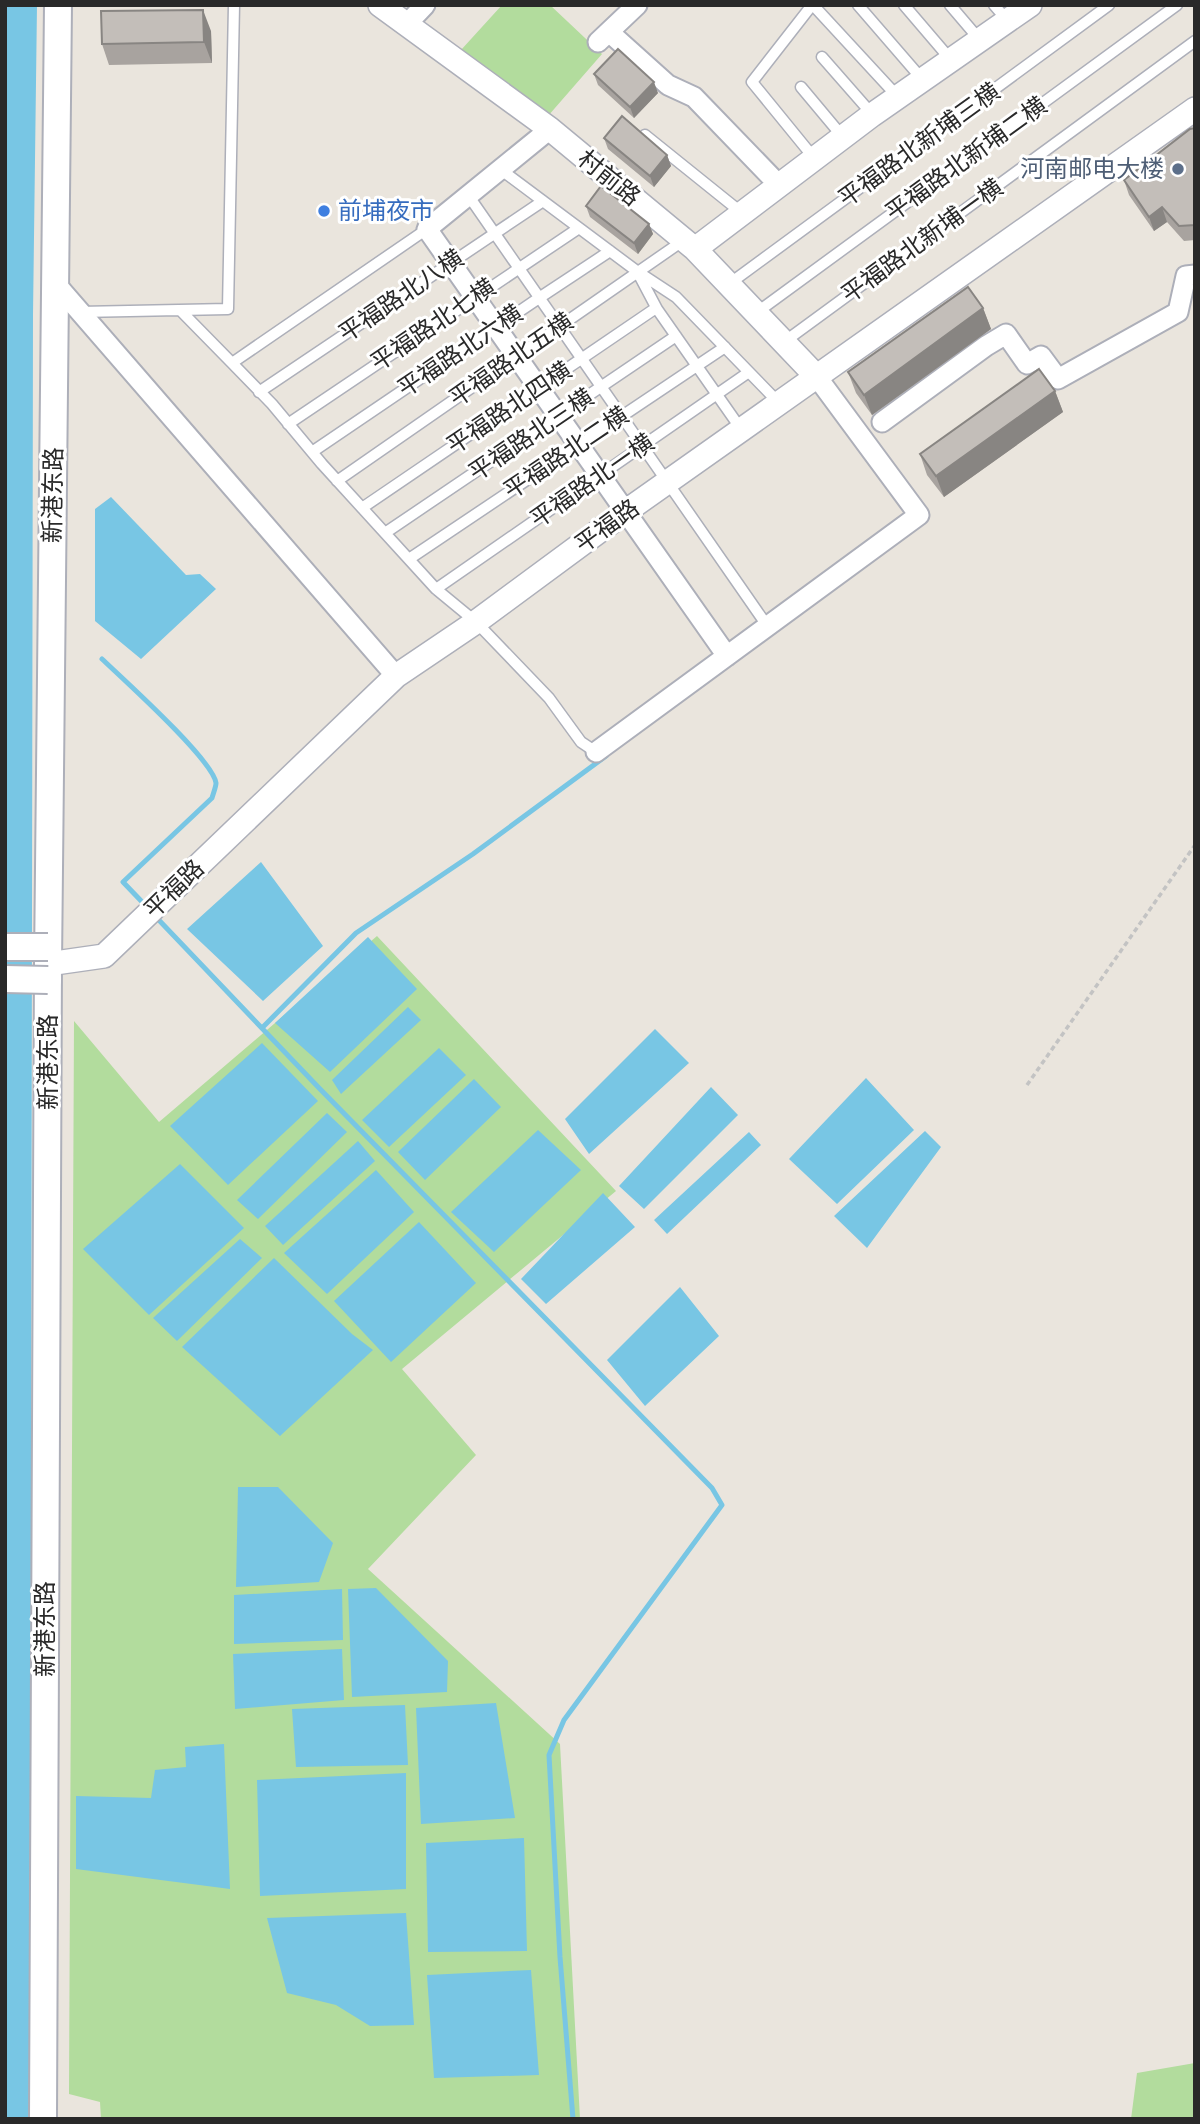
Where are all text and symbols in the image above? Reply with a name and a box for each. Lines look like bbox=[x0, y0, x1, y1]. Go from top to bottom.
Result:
street label: 平福路北新埔三横 bbox=[832, 76, 1004, 212]
street label: 平福路北新埔二横 bbox=[879, 90, 1051, 226]
street label: 村前路 bbox=[573, 143, 647, 211]
place label: 河南邮电大楼 bbox=[1020, 153, 1164, 182]
marker: 河南邮电大楼 bbox=[1170, 161, 1186, 177]
street label: 平福路北新埔一横 bbox=[835, 172, 1007, 308]
place label: 前埔夜市 bbox=[338, 195, 434, 224]
marker: 前埔夜市 bbox=[316, 203, 332, 219]
street label: 平福路北八横 bbox=[332, 242, 468, 347]
street label: 平福路北七横 bbox=[364, 271, 500, 376]
street label: 平福路北六横 bbox=[391, 297, 527, 402]
street label: 平福路北五横 bbox=[443, 306, 577, 412]
street label: 平福路北四横 bbox=[440, 354, 576, 459]
street label: 平福路北三横 bbox=[462, 381, 598, 486]
street label: 平福路北二横 bbox=[497, 399, 633, 504]
street label: 平福路北一横 bbox=[525, 428, 659, 534]
street label: 新港东路 bbox=[36, 447, 67, 543]
street label: 平福路 bbox=[569, 493, 645, 559]
street label: 平福路 bbox=[137, 852, 209, 923]
street label: 新港东路 bbox=[32, 1014, 61, 1110]
street label: 新港东路 bbox=[29, 1581, 58, 1677]

